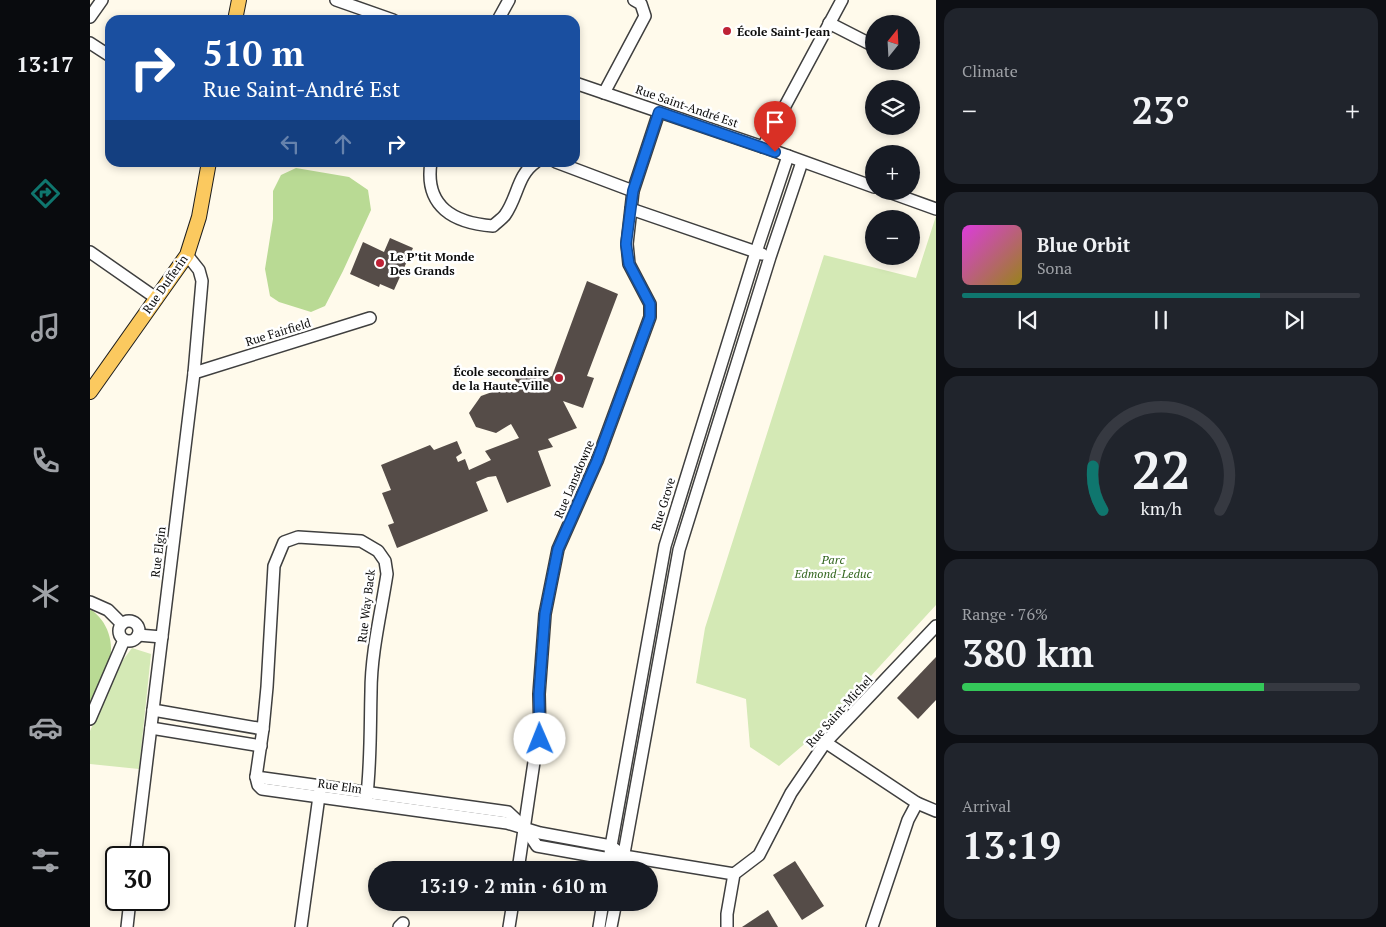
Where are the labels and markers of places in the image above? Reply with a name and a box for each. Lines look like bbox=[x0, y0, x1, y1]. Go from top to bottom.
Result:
place label: École Saint-Jean bbox=[737, 24, 831, 39]
marker: École Saint-Jean bbox=[721, 25, 733, 37]
pin bbox=[754, 101, 796, 152]
place label: Le P’tit Monde Des Grands bbox=[390, 249, 475, 278]
marker: Le P’tit Monde Des Grands bbox=[374, 257, 386, 269]
place label: École secondaire de la Haute-Ville bbox=[452, 364, 550, 393]
marker: École secondaire de la Haute-Ville bbox=[553, 372, 565, 384]

